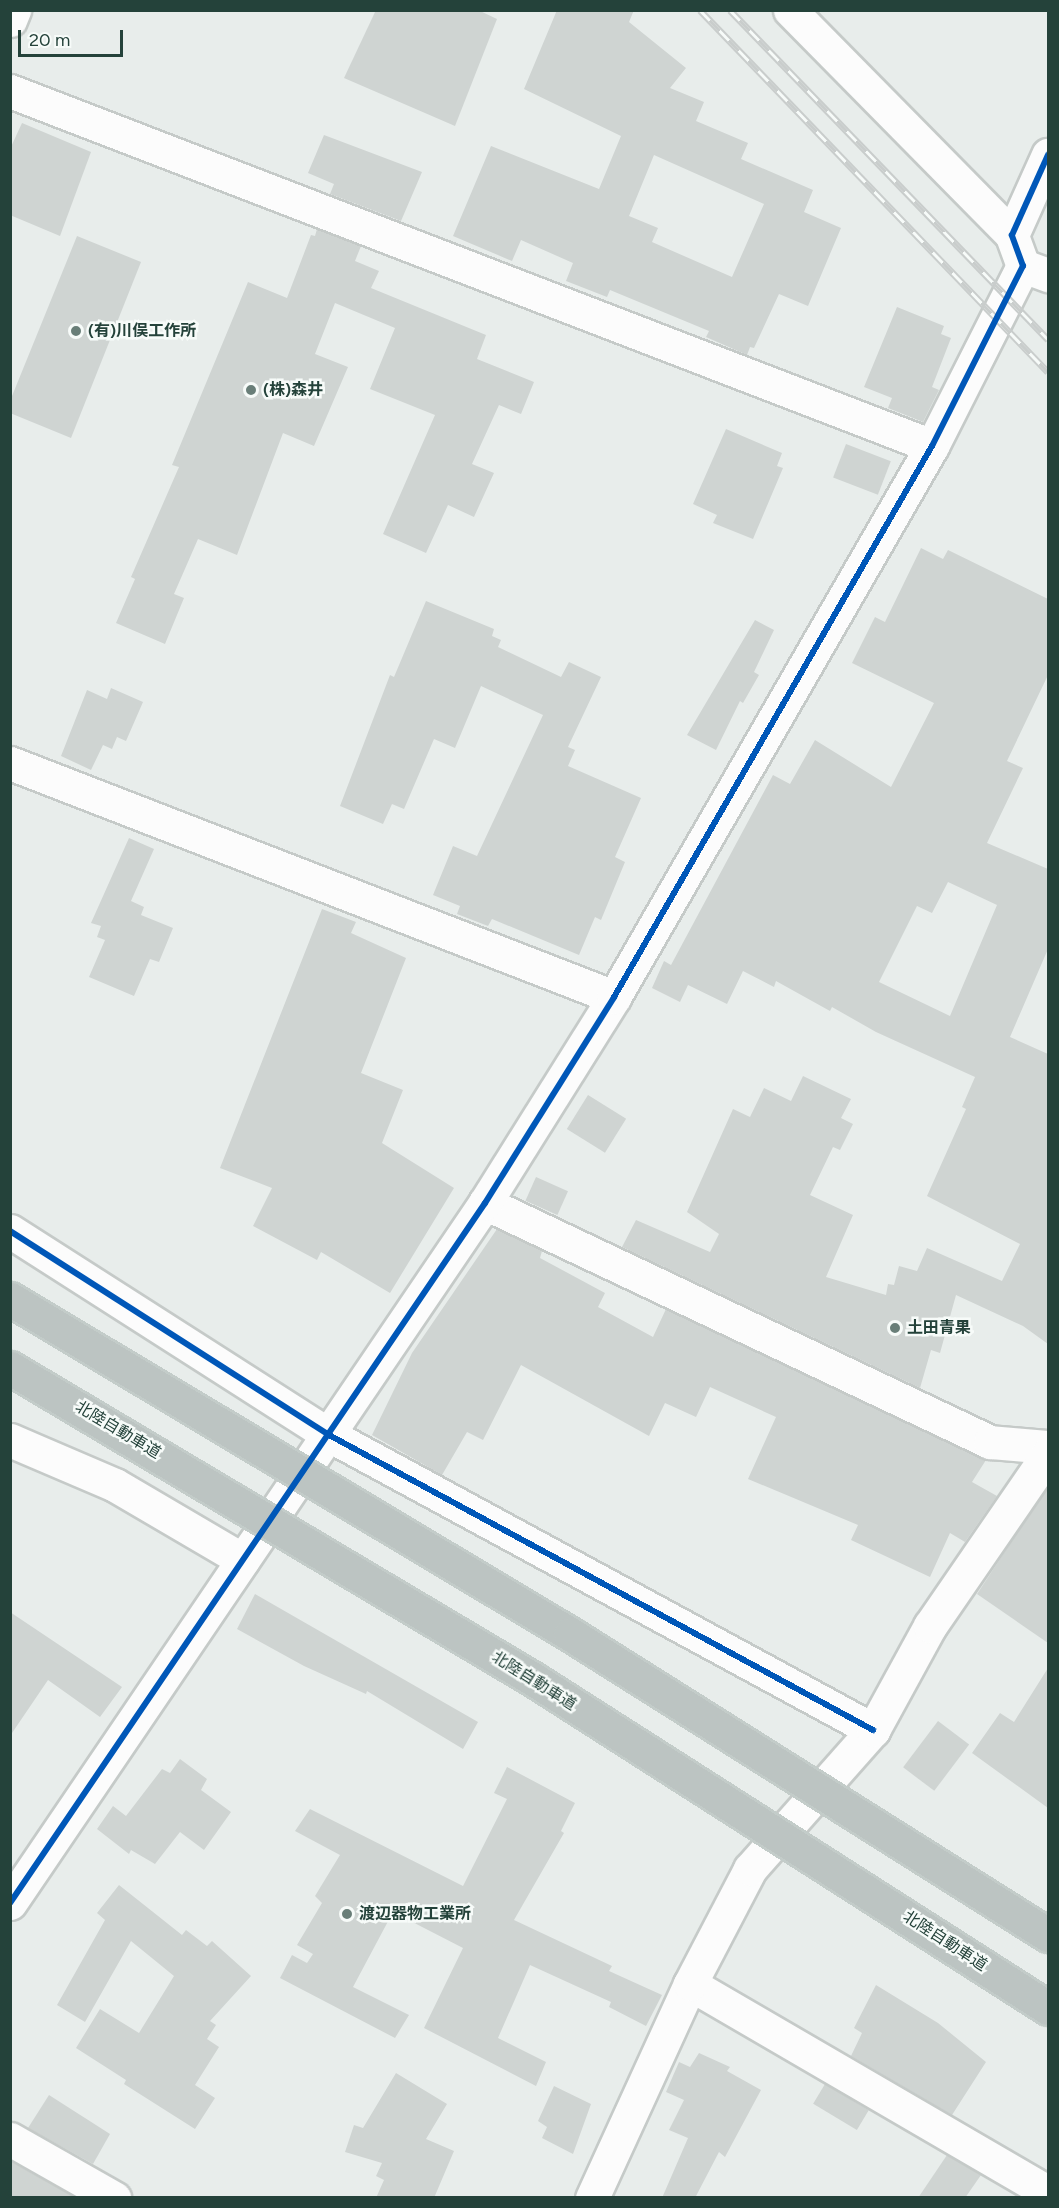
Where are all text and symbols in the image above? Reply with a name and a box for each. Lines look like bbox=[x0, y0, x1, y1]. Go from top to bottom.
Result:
scale bar bbox=[21, 18, 126, 56]
text: 20 m bbox=[29, 29, 70, 51]
place label: (有)川俣工作所 bbox=[88, 321, 196, 341]
marker: (有)川俣工作所 bbox=[69, 324, 83, 338]
place label: (株)森井 bbox=[263, 380, 323, 400]
marker: (株)森井 bbox=[244, 383, 258, 397]
place label: 土田青果 bbox=[907, 1318, 971, 1338]
marker: 土田青果 bbox=[888, 1321, 902, 1335]
street label: 北陸自動車道 bbox=[72, 1397, 164, 1463]
street label: 北陸自動車道 bbox=[488, 1647, 580, 1715]
place label: 渡辺器物工業所 bbox=[359, 1904, 471, 1924]
marker: 渡辺器物工業所 bbox=[340, 1907, 354, 1921]
street label: 北陸自動車道 bbox=[900, 1907, 990, 1975]

